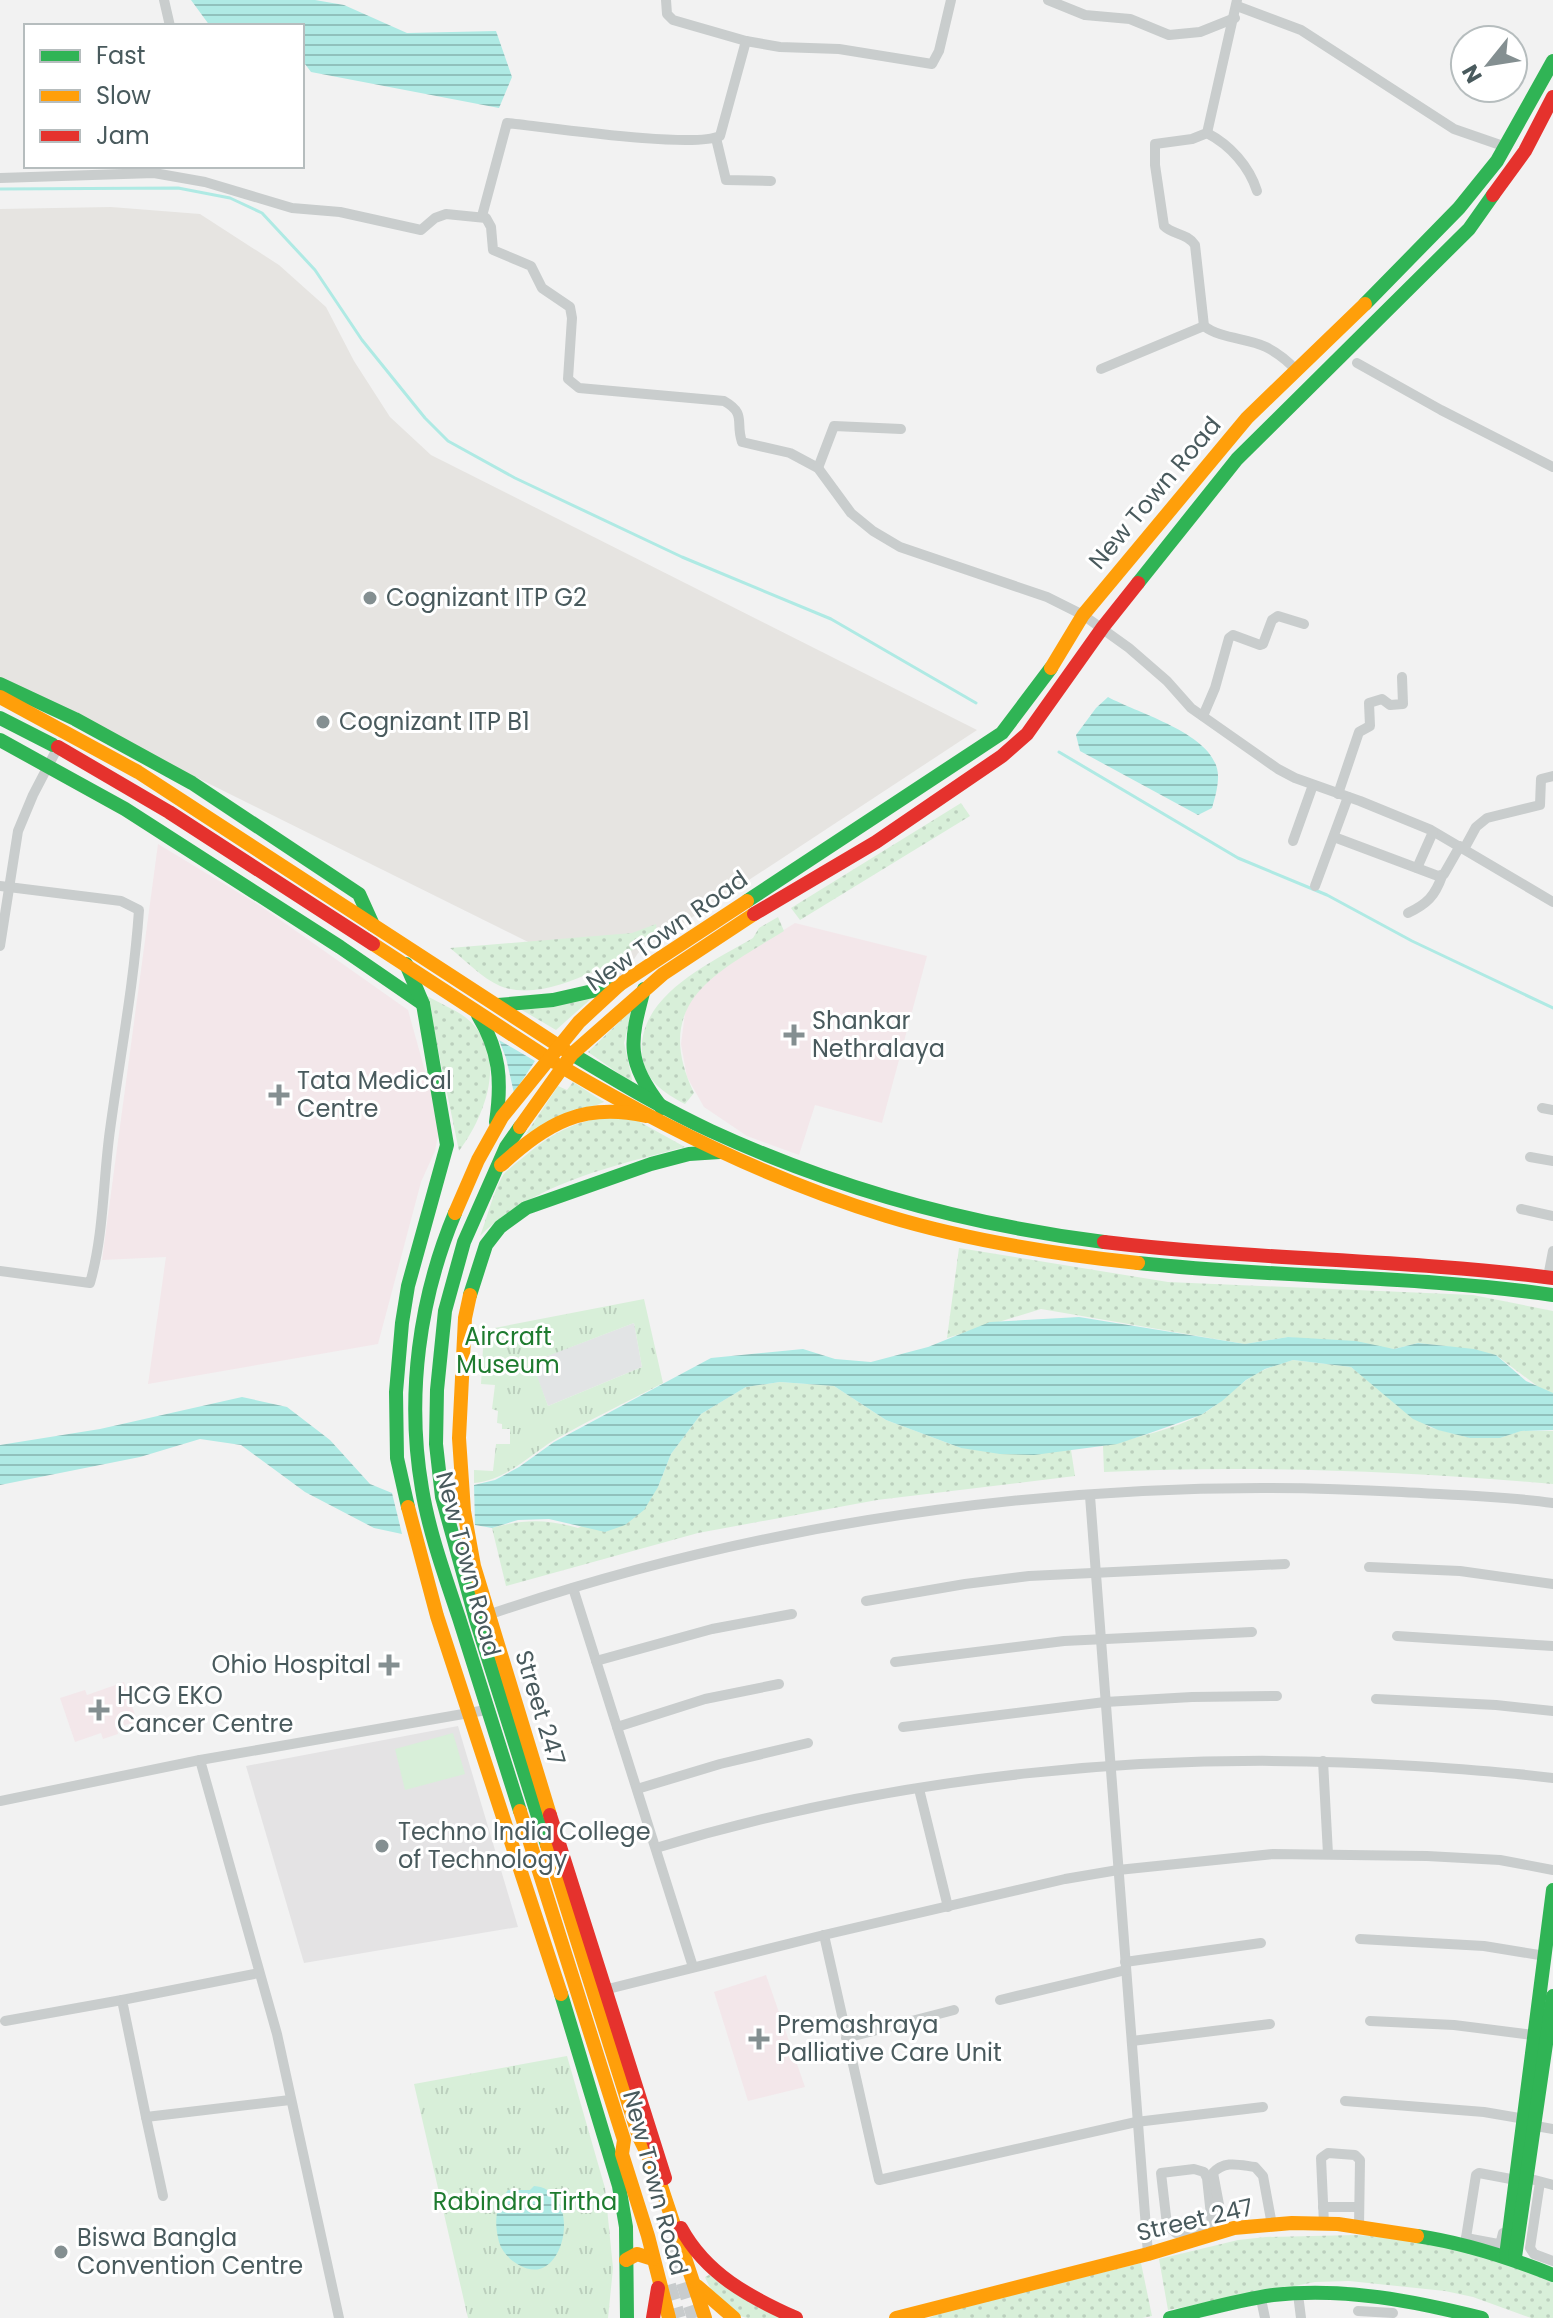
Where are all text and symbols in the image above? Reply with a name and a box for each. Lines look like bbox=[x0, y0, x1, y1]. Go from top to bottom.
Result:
legend bbox=[24, 24, 304, 168]
north arrow bbox=[1449, 24, 1529, 104]
text: Fast bbox=[96, 39, 146, 72]
text: N bbox=[1455, 59, 1490, 89]
text: Slow bbox=[96, 79, 151, 112]
text: Jam bbox=[96, 119, 150, 152]
street label: New Town Road bbox=[1081, 409, 1228, 576]
place label: Cognizant ITP G2 bbox=[386, 581, 587, 614]
marker: Cognizant ITP G2 bbox=[361, 589, 379, 607]
place label: Cognizant ITP B1 bbox=[339, 705, 530, 738]
marker: Cognizant ITP B1 bbox=[314, 713, 332, 731]
street label: New Town Road bbox=[579, 863, 754, 999]
place label: Shankar Nethralaya bbox=[812, 1004, 945, 1065]
marker: Shankar Nethralaya bbox=[783, 1024, 805, 1046]
place label: Tata Medical Centre bbox=[297, 1064, 452, 1125]
marker: Tata Medical Centre bbox=[268, 1084, 290, 1106]
park label: Aircraft Museum bbox=[456, 1320, 560, 1381]
street label: New Town Road bbox=[428, 1468, 509, 1660]
street label: Street 247 bbox=[507, 1646, 574, 1769]
place label: Ohio Hospital bbox=[212, 1648, 371, 1681]
marker: Ohio Hospital bbox=[378, 1654, 400, 1676]
place label: HCG EKO Cancer Centre bbox=[117, 1679, 293, 1740]
marker: HCG EKO Cancer Centre bbox=[88, 1699, 110, 1721]
place label: Techno India College of Technology bbox=[398, 1815, 651, 1876]
marker: Techno India College of Technology bbox=[373, 1837, 391, 1855]
place label: Premashraya Palliative Care Unit bbox=[777, 2008, 1002, 2069]
marker: Premashraya Palliative Care Unit bbox=[748, 2028, 770, 2050]
street label: New Town Road bbox=[615, 2087, 696, 2279]
park label: Rabindra Tirtha bbox=[433, 2185, 617, 2218]
street label: Street 247 bbox=[1133, 2190, 1256, 2249]
place label: Biswa Bangla Convention Centre bbox=[77, 2221, 303, 2282]
marker: Biswa Bangla Convention Centre bbox=[52, 2243, 70, 2261]

